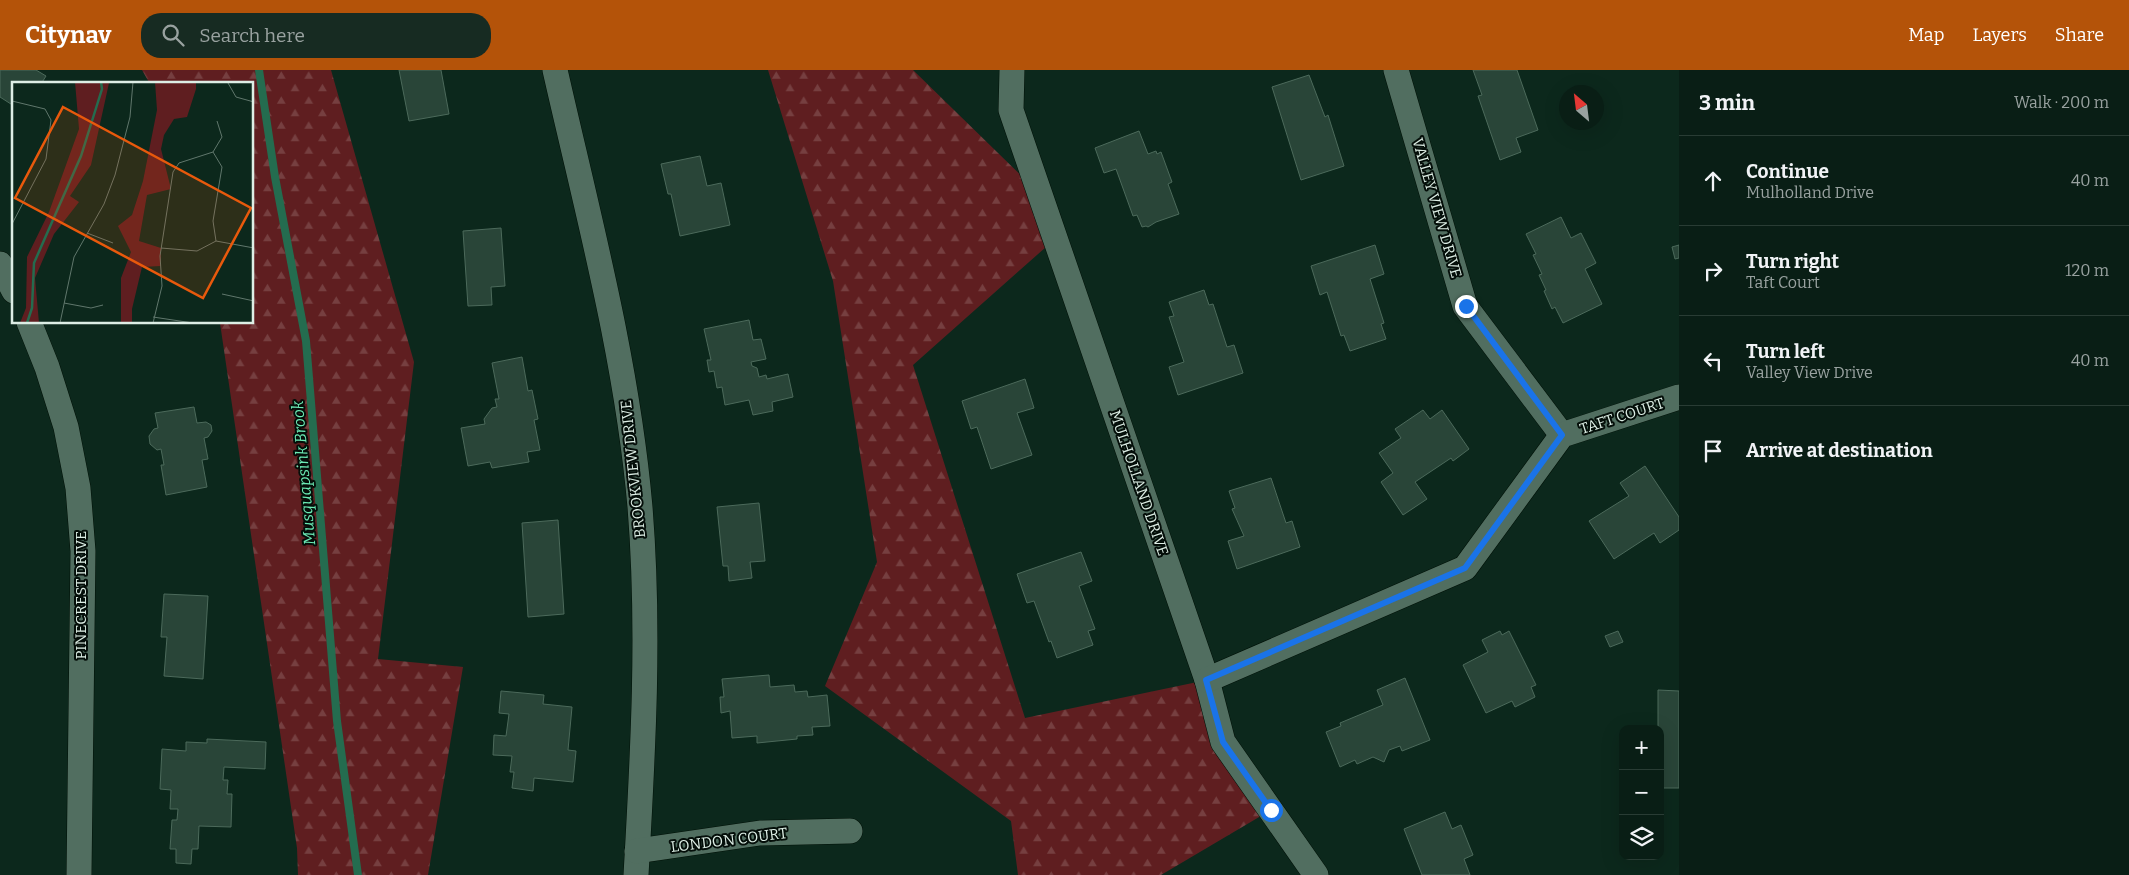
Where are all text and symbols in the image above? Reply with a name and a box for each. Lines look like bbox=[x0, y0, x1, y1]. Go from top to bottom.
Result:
search box bbox=[141, 13, 491, 58]
text: Citynav bbox=[25, 21, 111, 49]
icon: search bbox=[159, 21, 187, 49]
text: Search here bbox=[199, 24, 305, 47]
text: Map bbox=[1908, 24, 1944, 46]
text: Layers bbox=[1972, 24, 2027, 46]
text: Share bbox=[2055, 24, 2104, 46]
inset map bbox=[12, 82, 254, 324]
north arrow bbox=[1559, 85, 1604, 130]
text: 3 min bbox=[1699, 90, 1755, 116]
text: Walk · 200 m bbox=[2014, 93, 2109, 112]
street label: VALLEY VIEW DRIVE bbox=[1408, 136, 1466, 280]
text: Continue bbox=[1746, 160, 1829, 183]
icon: ahead bbox=[1699, 167, 1727, 195]
text: 40 m bbox=[2071, 171, 2109, 190]
text: Mulholland Drive bbox=[1746, 183, 1874, 202]
text: Turn right bbox=[1746, 250, 1839, 273]
icon: right bbox=[1699, 257, 1727, 285]
text: 120 m bbox=[2065, 261, 2109, 280]
text: Taft Court bbox=[1746, 273, 1820, 292]
route end bbox=[1455, 295, 1478, 318]
text: Turn left bbox=[1746, 340, 1825, 363]
icon: left bbox=[1699, 347, 1727, 375]
text: 40 m bbox=[2071, 351, 2109, 370]
text: Valley View Drive bbox=[1746, 363, 1873, 382]
street label: TAFT COURT bbox=[1577, 394, 1667, 438]
street label: BROOKVIEW DRIVE bbox=[617, 399, 649, 539]
water label: Musquapsink Brook bbox=[288, 400, 319, 546]
street label: MULHOLLAND DRIVE bbox=[1106, 408, 1172, 558]
icon: arrive bbox=[1699, 437, 1727, 465]
text: Arrive at destination bbox=[1746, 439, 1933, 462]
street label: PINECREST DRIVE bbox=[72, 531, 90, 659]
map controls bbox=[1619, 725, 1664, 860]
button: + bbox=[1619, 725, 1664, 770]
button: − bbox=[1619, 770, 1664, 815]
route start bbox=[1260, 799, 1283, 822]
button: layers bbox=[1619, 815, 1664, 860]
street label: LONDON COURT bbox=[670, 824, 789, 856]

